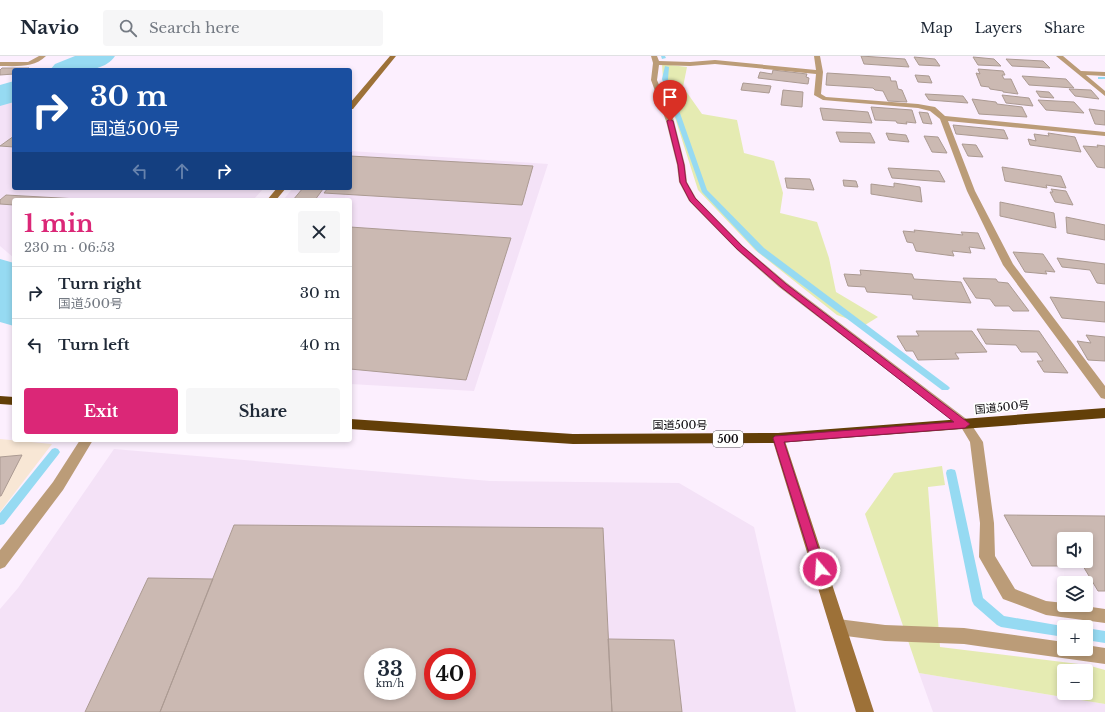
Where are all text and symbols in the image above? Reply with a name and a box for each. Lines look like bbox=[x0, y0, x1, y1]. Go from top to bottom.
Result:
search box bbox=[103, 10, 383, 46]
text: Navio bbox=[20, 16, 79, 39]
icon: search bbox=[117, 17, 139, 39]
text: Search here bbox=[149, 18, 240, 37]
text: Map bbox=[920, 19, 953, 37]
text: Layers bbox=[975, 19, 1022, 37]
text: Share bbox=[1044, 19, 1085, 37]
text: 30 m bbox=[90, 79, 167, 114]
pin bbox=[653, 80, 687, 121]
icon: right bbox=[24, 84, 76, 136]
icon: arrive bbox=[659, 86, 681, 108]
text: 国道500号 bbox=[90, 118, 180, 140]
icon: left bbox=[129, 160, 151, 182]
icon: ahead bbox=[171, 160, 193, 182]
icon: right bbox=[213, 160, 235, 182]
text: 1 min bbox=[24, 209, 94, 238]
button: close bbox=[298, 211, 340, 253]
text: 230 m · 06:53 bbox=[24, 239, 115, 256]
text: Turn right bbox=[58, 274, 141, 293]
icon: right bbox=[24, 282, 46, 304]
text: 30 m bbox=[300, 283, 340, 302]
text: 国道500号 bbox=[58, 295, 123, 312]
icon: left bbox=[24, 334, 46, 356]
text: Turn left bbox=[58, 335, 129, 354]
text: 40 m bbox=[300, 335, 340, 354]
button: Exit bbox=[24, 388, 178, 434]
button: Share bbox=[186, 388, 340, 434]
street label: 国道500号 bbox=[974, 398, 1030, 416]
street label: 国道500号 bbox=[653, 418, 707, 432]
road number: 500 bbox=[713, 431, 743, 447]
map controls bbox=[1057, 532, 1093, 700]
button: sound bbox=[1057, 532, 1093, 568]
position arrow bbox=[799, 548, 841, 590]
button: layers bbox=[1057, 576, 1093, 612]
button: + bbox=[1057, 620, 1093, 656]
speed limit sign: 40 bbox=[424, 648, 476, 700]
text: 33 bbox=[377, 657, 403, 681]
button: − bbox=[1057, 664, 1093, 700]
text: km/h bbox=[376, 677, 404, 690]

